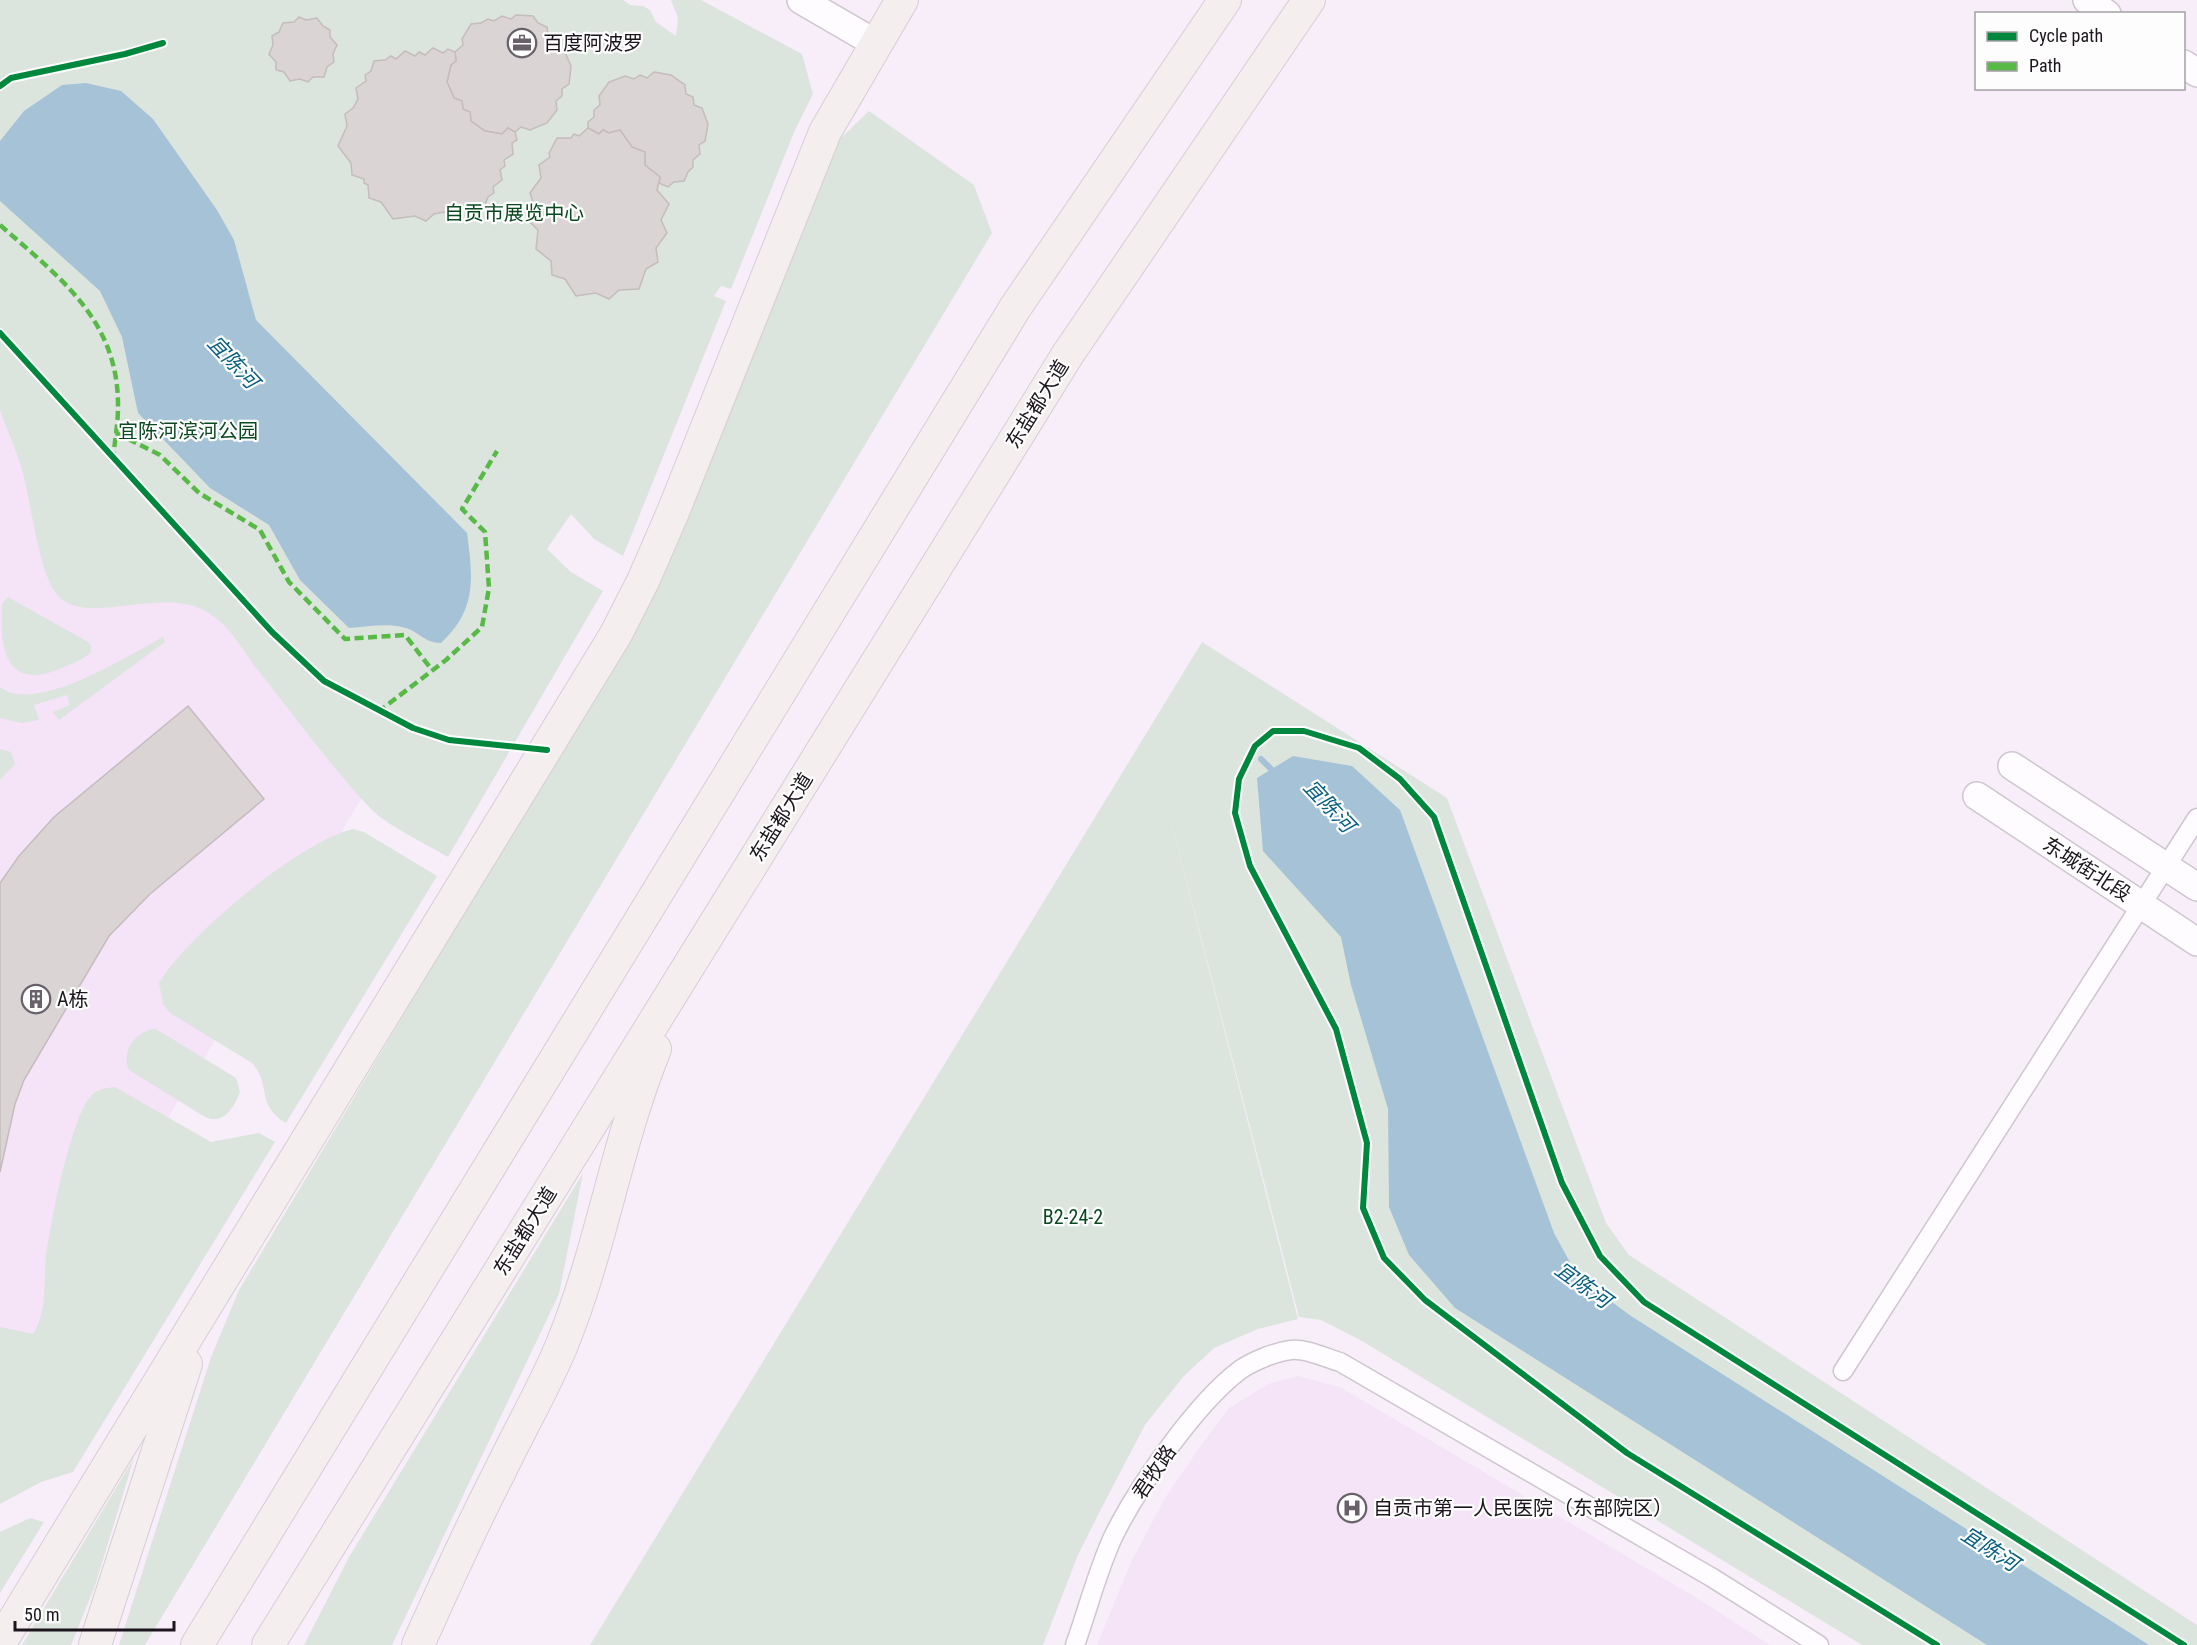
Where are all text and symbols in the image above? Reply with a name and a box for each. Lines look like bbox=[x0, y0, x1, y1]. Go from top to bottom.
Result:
legend bbox=[1975, 12, 2185, 90]
text: Cycle path bbox=[2029, 25, 2103, 46]
office icon: 百度阿波罗 bbox=[506, 27, 538, 59]
place label: 百度阿波罗 bbox=[543, 31, 643, 55]
text: Path bbox=[2029, 55, 2062, 76]
park label: 自贡市展览中心 bbox=[444, 201, 584, 225]
water label: 宜陈河 bbox=[203, 331, 266, 396]
street label: 东盐都大道 bbox=[1000, 355, 1074, 453]
park label: 宜陈河滨河公园 bbox=[118, 419, 258, 443]
street label: 东盐都大道 bbox=[744, 768, 818, 866]
water label: 宜陈河 bbox=[1299, 775, 1362, 840]
street label: 东城街北段 bbox=[2039, 832, 2135, 906]
building icon: A栋 bbox=[20, 983, 52, 1015]
place label: A栋 bbox=[57, 987, 89, 1011]
street label: 东盐都大道 bbox=[488, 1182, 562, 1280]
park label: B2-24-2 bbox=[1043, 1205, 1103, 1229]
water label: 宜陈河 bbox=[1550, 1257, 1619, 1316]
street label: 君牧路 bbox=[1127, 1440, 1181, 1504]
hospital icon: 自贡市第一人民医院（东部院区） bbox=[1336, 1492, 1368, 1524]
place label: 自贡市第一人民医院（东部院区） bbox=[1373, 1496, 1673, 1520]
water label: 宜陈河 bbox=[1957, 1522, 2026, 1578]
scale bar bbox=[15, 1594, 174, 1632]
text: 50 m bbox=[24, 1604, 59, 1625]

